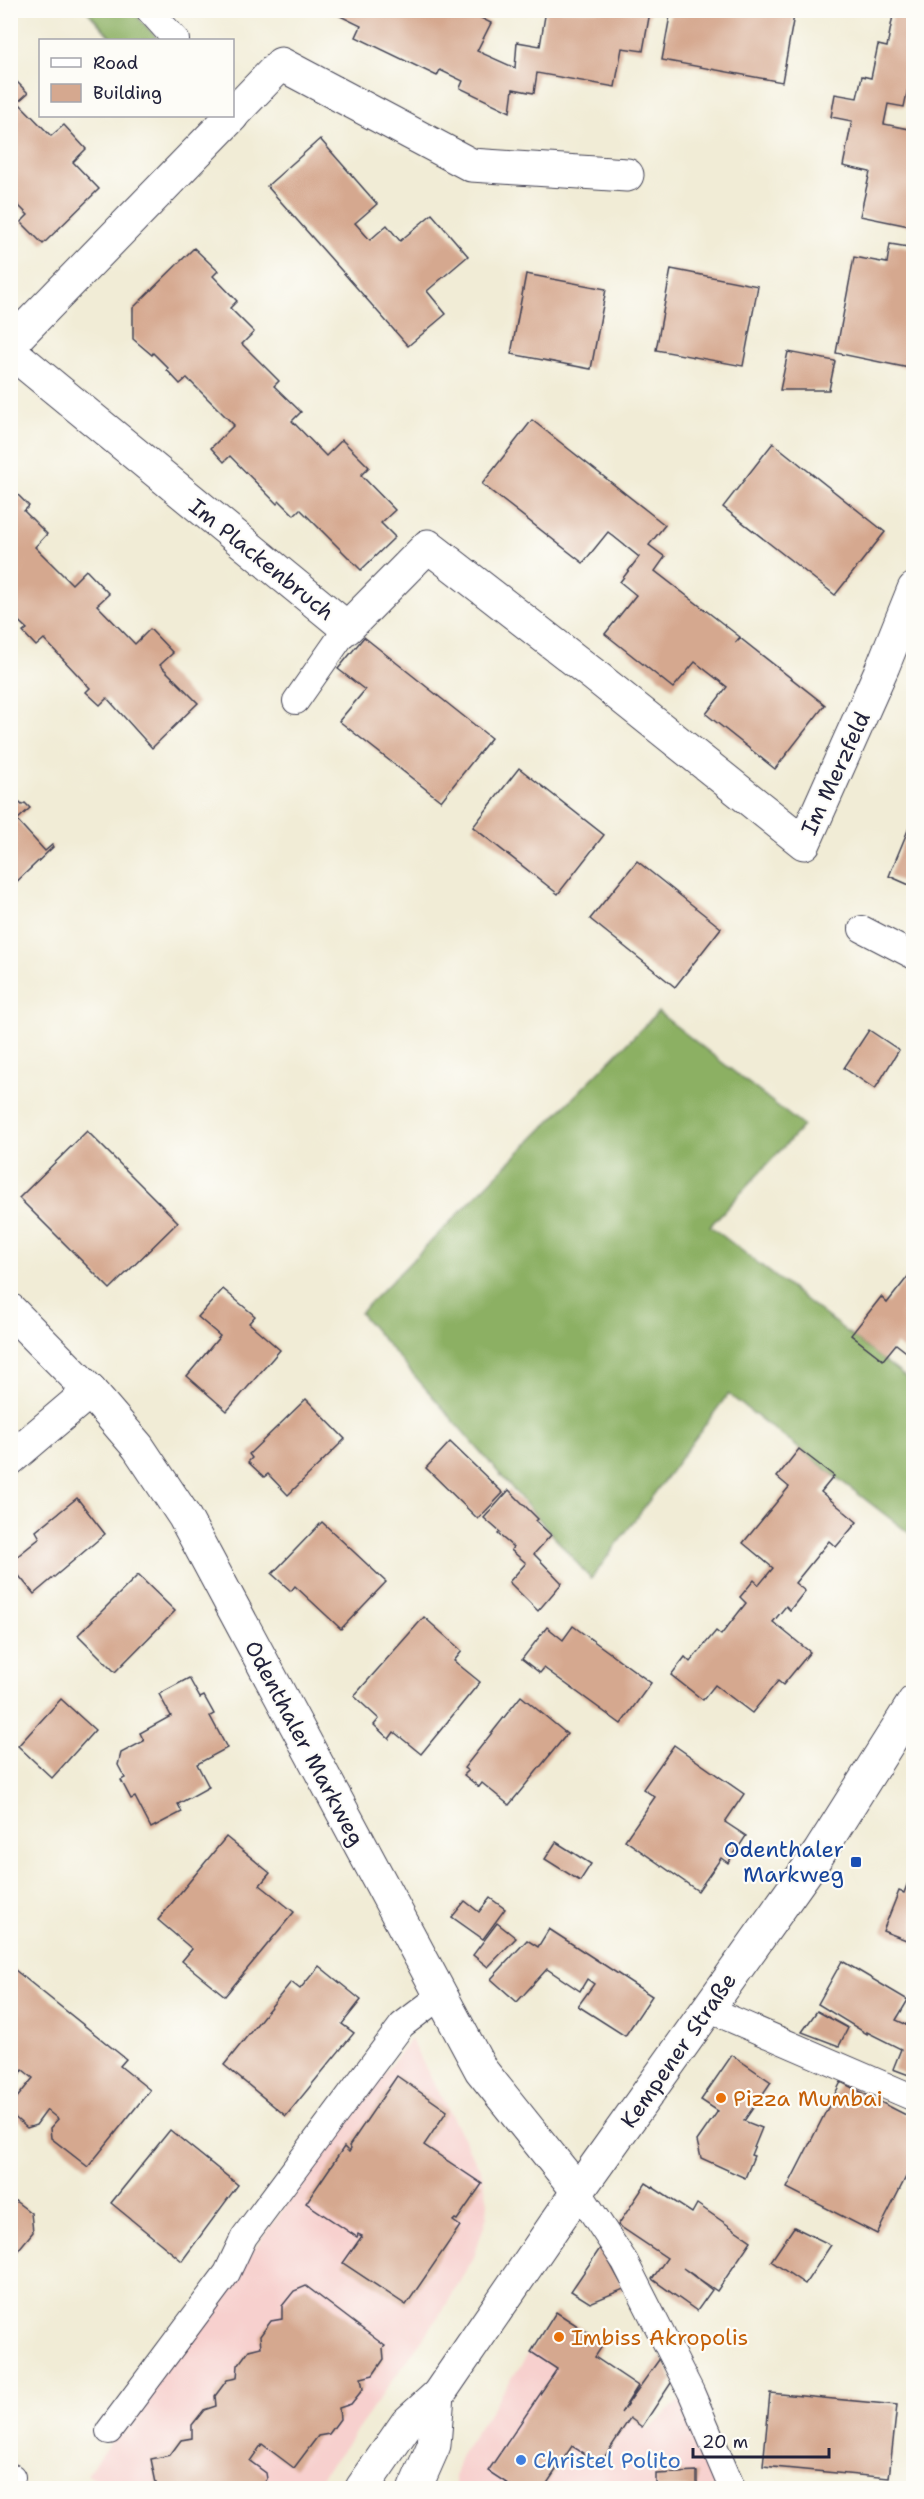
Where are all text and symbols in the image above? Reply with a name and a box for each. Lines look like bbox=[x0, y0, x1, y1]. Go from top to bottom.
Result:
legend bbox=[39, 39, 234, 117]
text: Road bbox=[93, 51, 138, 75]
text: Building bbox=[93, 81, 162, 105]
street label: Im Plackenbruch bbox=[183, 492, 340, 627]
street label: Im Merzfeld bbox=[794, 707, 877, 840]
street label: Odenthaler Markweg bbox=[238, 1635, 371, 1851]
place label: Odenthaler Markweg bbox=[724, 1835, 844, 1889]
marker: Odenthaler Markweg bbox=[849, 1855, 863, 1869]
street label: Kempener Straße bbox=[614, 1967, 743, 2134]
place label: Pizza Mumbai bbox=[733, 2084, 883, 2113]
marker: Pizza Mumbai bbox=[714, 2091, 728, 2105]
place label: Imbiss Akropolis bbox=[571, 2323, 748, 2352]
marker: Imbiss Akropolis bbox=[552, 2330, 566, 2344]
scale bar bbox=[693, 2421, 830, 2459]
text: 20 m bbox=[702, 2430, 748, 2454]
place label: Christel Polito bbox=[533, 2446, 681, 2475]
marker: Christel Polito bbox=[514, 2453, 528, 2467]

